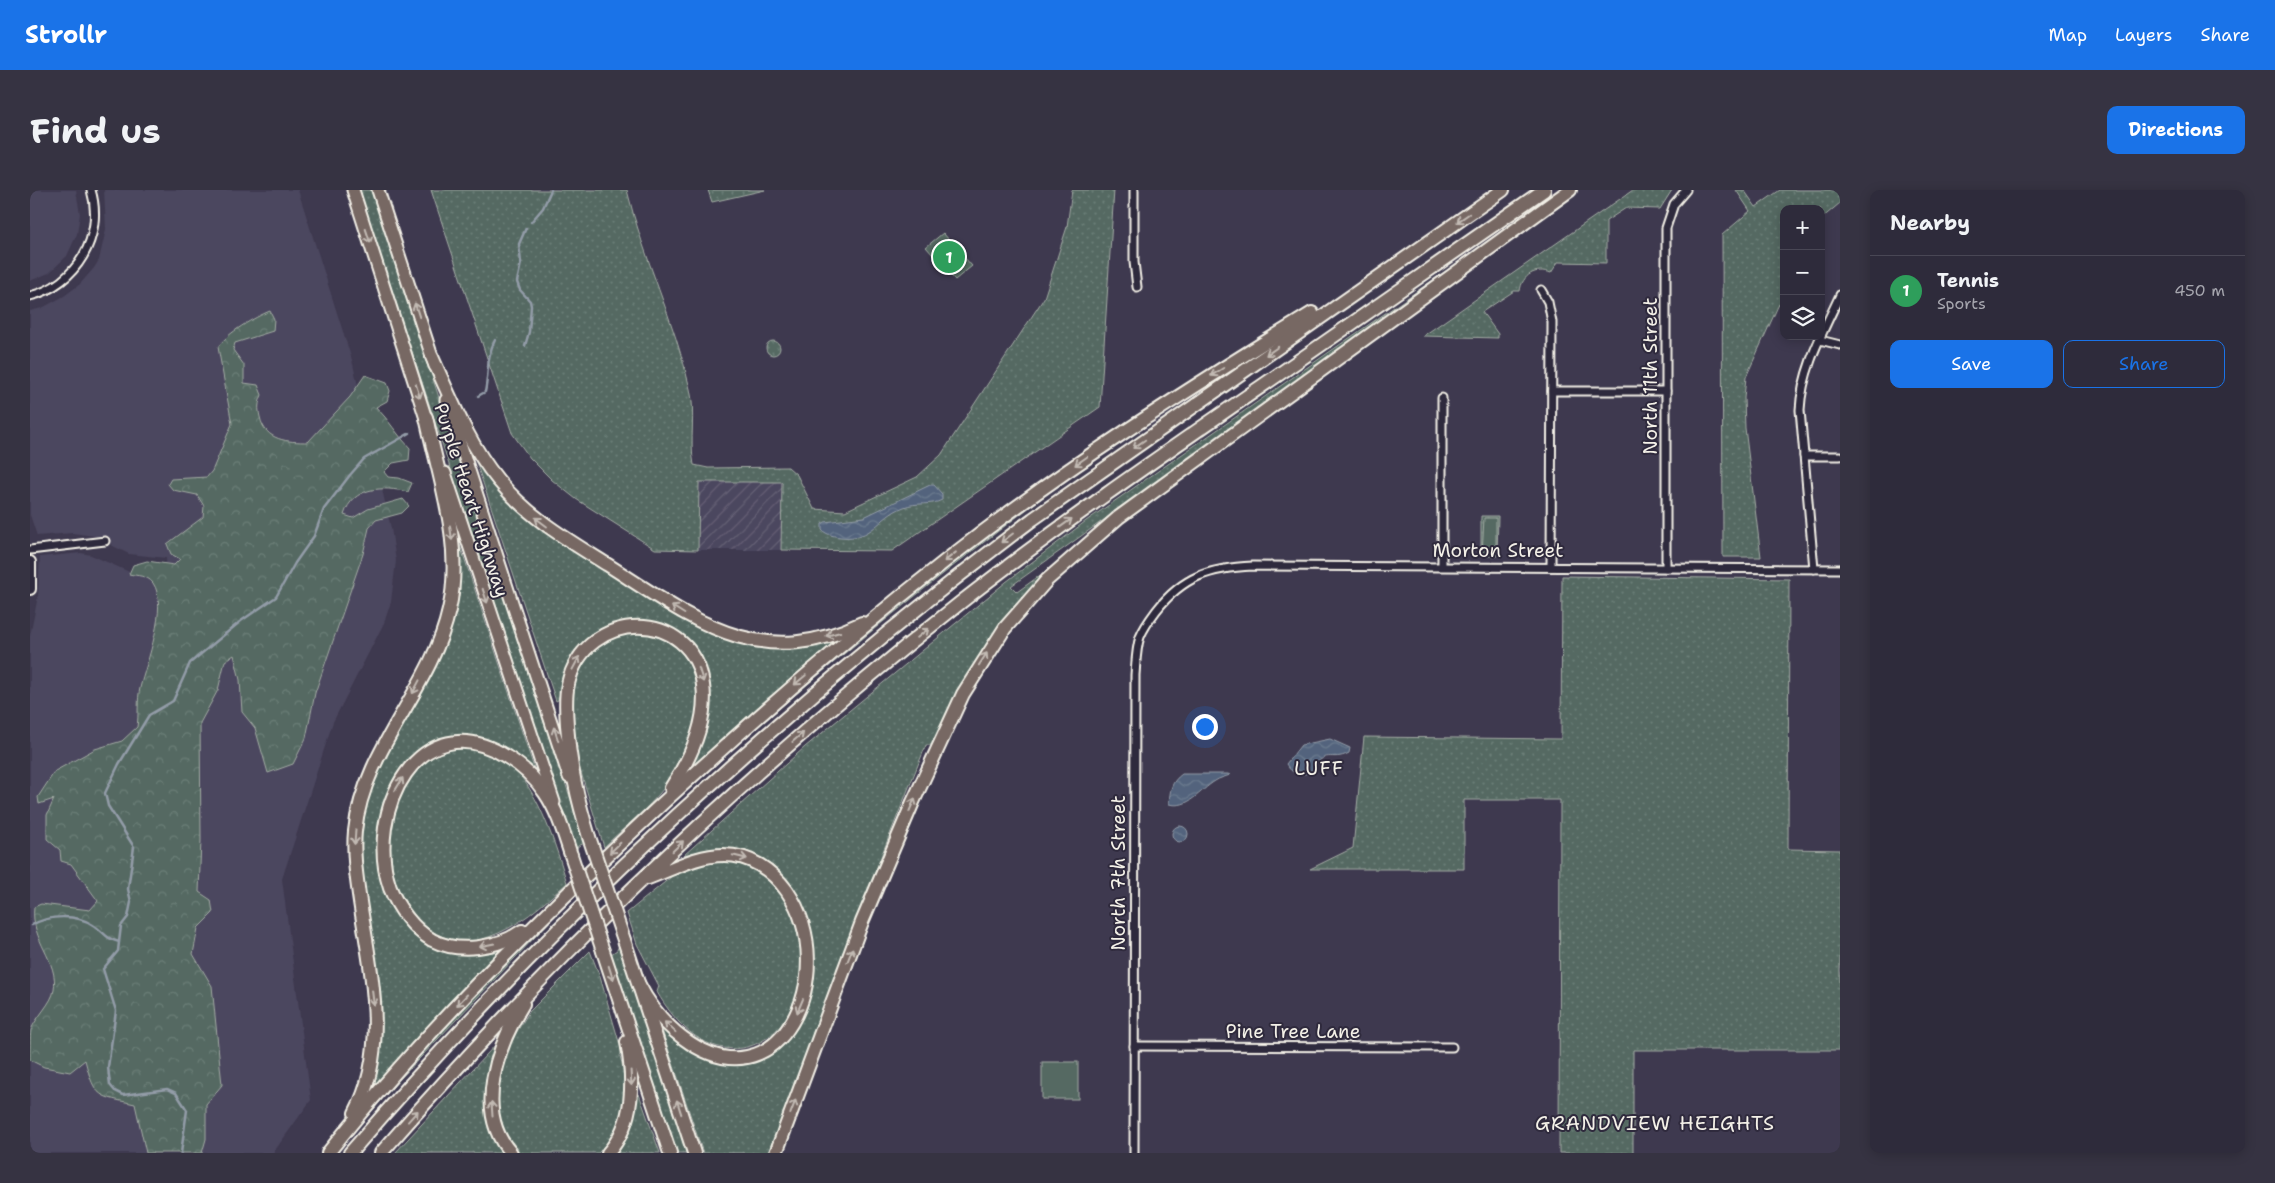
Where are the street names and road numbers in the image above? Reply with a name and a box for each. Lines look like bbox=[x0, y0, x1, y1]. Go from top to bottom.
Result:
street label: North 11th Street bbox=[1638, 297, 1663, 455]
street label: Purple Heart Highway bbox=[428, 400, 515, 601]
street label: Morton Street bbox=[1433, 538, 1563, 563]
street label: North 7th Street bbox=[1106, 795, 1131, 951]
street label: Pine Tree Lane bbox=[1226, 1019, 1360, 1044]

